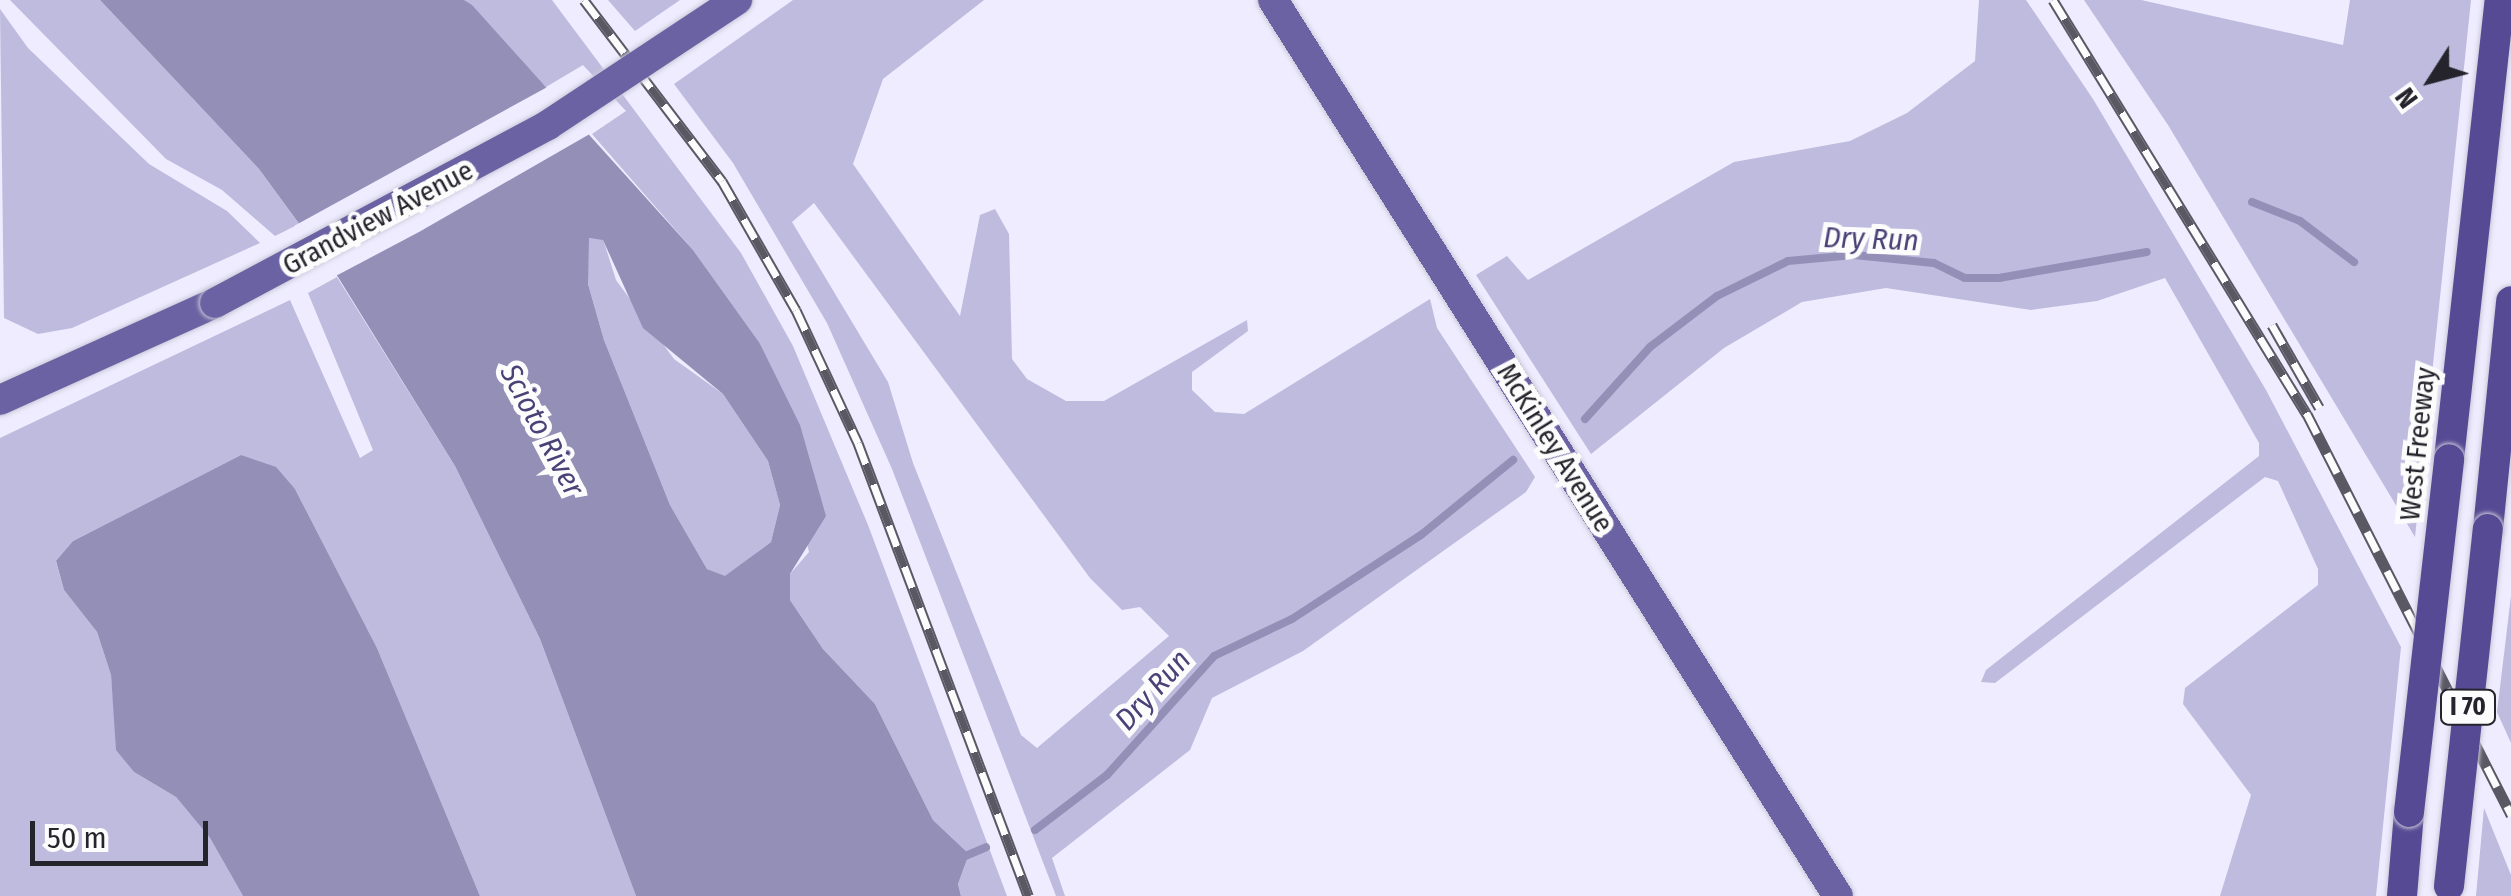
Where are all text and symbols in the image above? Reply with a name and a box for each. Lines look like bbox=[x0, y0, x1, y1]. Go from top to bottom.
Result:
north arrow bbox=[2381, 30, 2481, 130]
text: N bbox=[2388, 81, 2425, 114]
street label: Grandview Avenue bbox=[277, 154, 479, 282]
water label: Dry Run bbox=[1823, 219, 1919, 259]
street label: McKinley Avenue bbox=[1490, 357, 1620, 539]
water label: Scioto River bbox=[492, 358, 592, 502]
street label: West Freeway bbox=[2393, 366, 2443, 522]
water label: Dry Run bbox=[1108, 642, 1198, 738]
road number: I 70 bbox=[2438, 687, 2498, 727]
scale bar bbox=[35, 801, 212, 863]
text: 50 m bbox=[47, 820, 107, 856]

